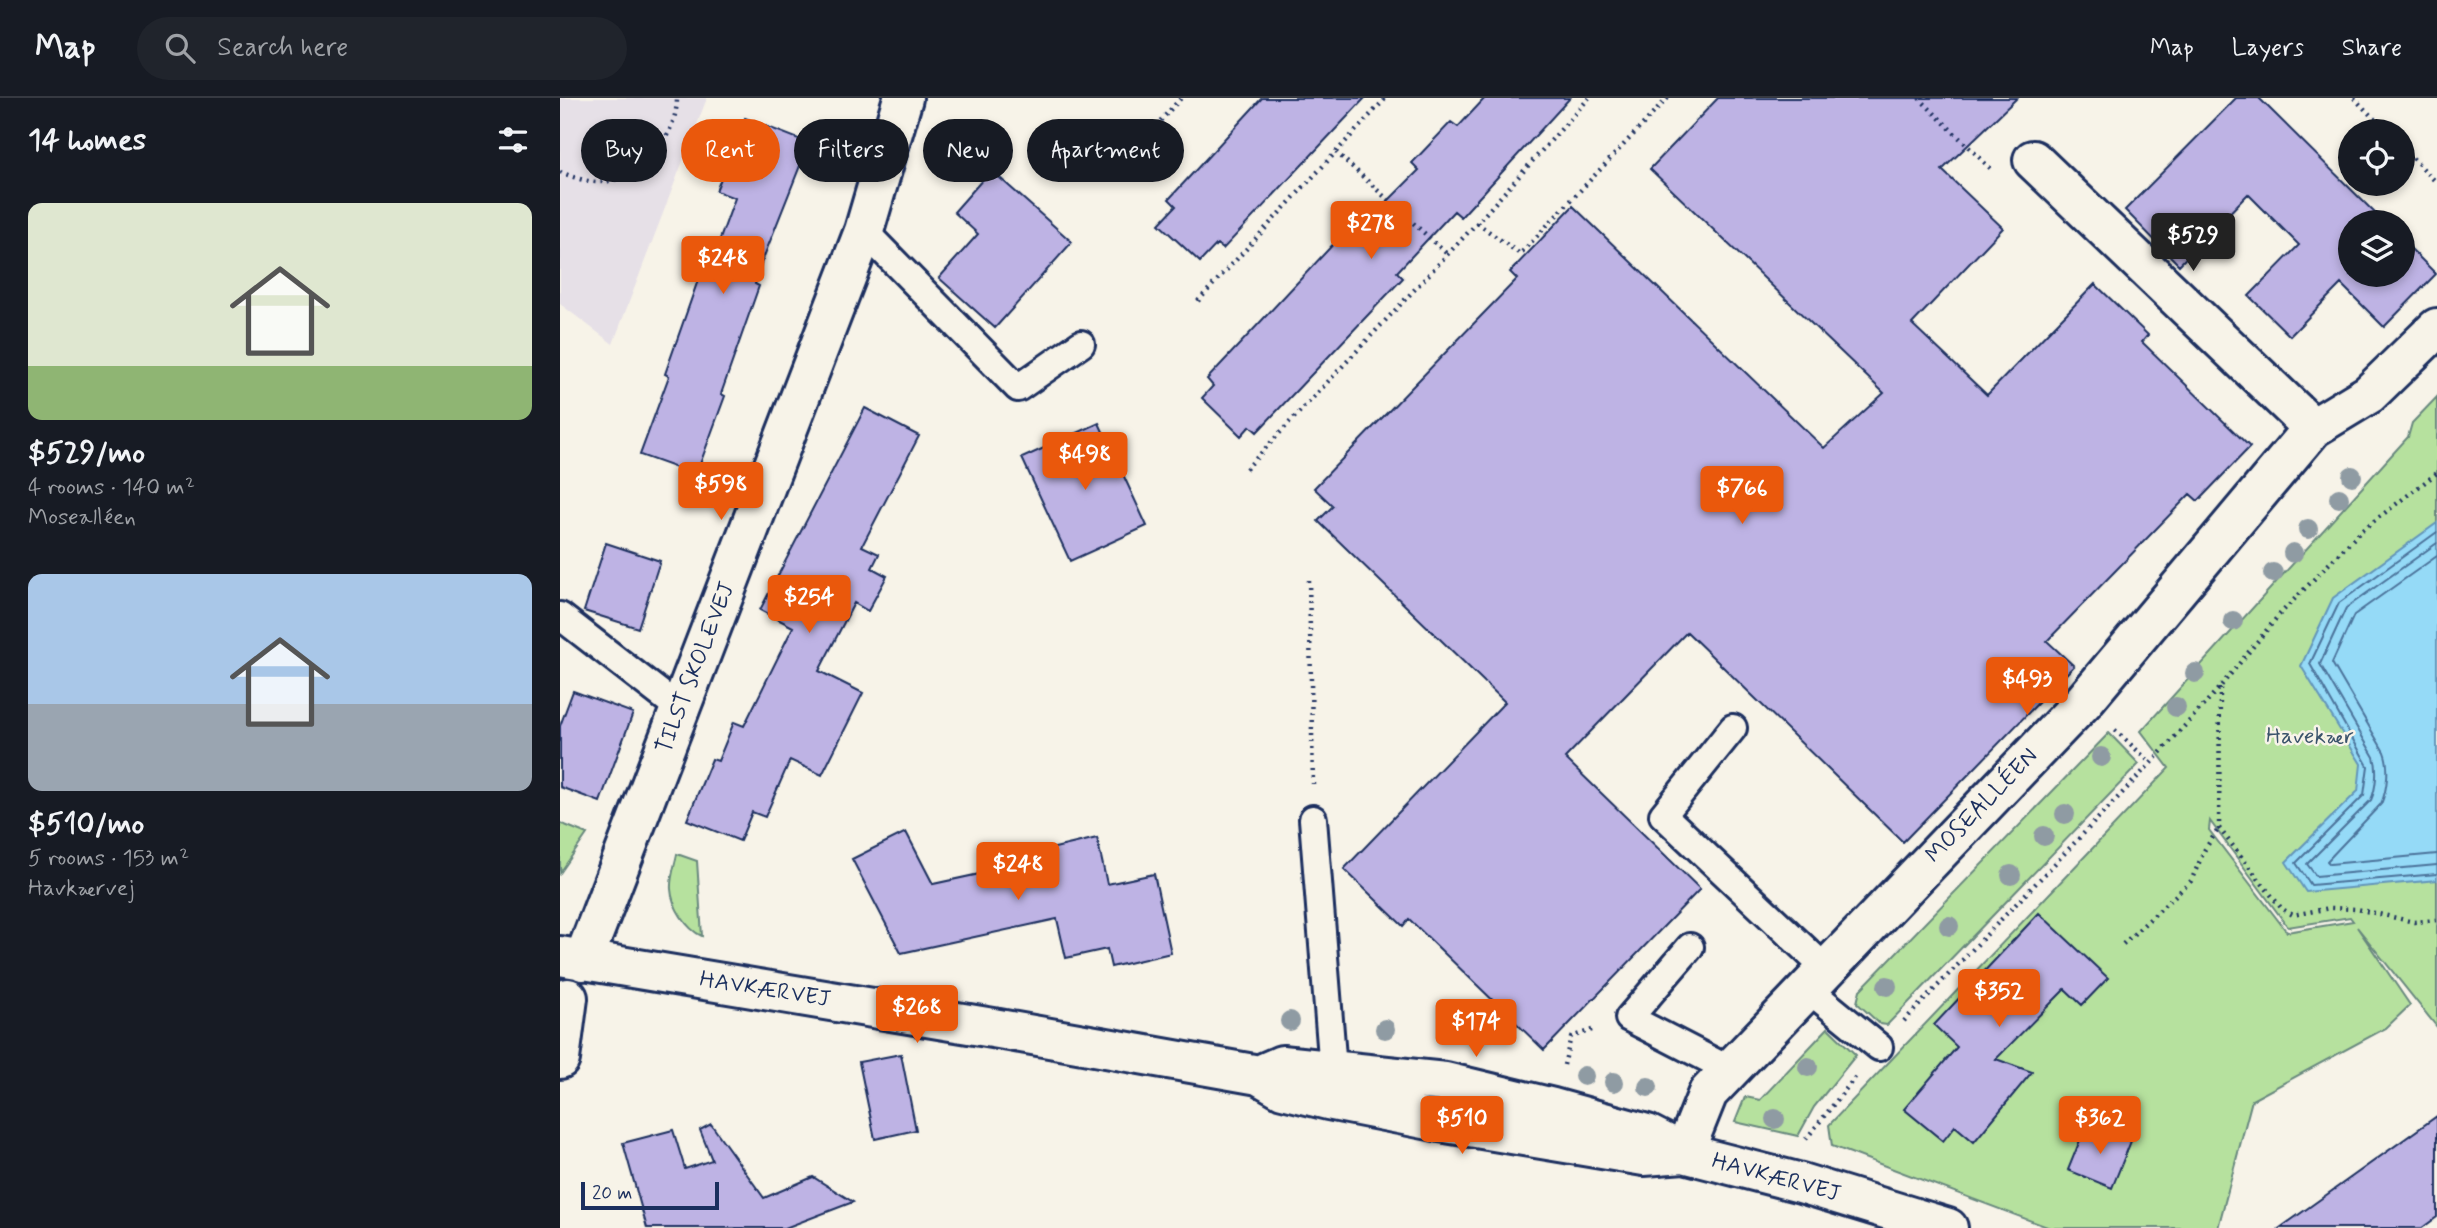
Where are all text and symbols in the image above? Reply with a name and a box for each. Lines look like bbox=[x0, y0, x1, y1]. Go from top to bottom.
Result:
search box bbox=[137, 17, 627, 80]
text: Map bbox=[35, 26, 95, 70]
icon: search bbox=[161, 29, 199, 67]
text: Search here bbox=[217, 31, 348, 65]
text: Map bbox=[2150, 33, 2194, 64]
text: Layers bbox=[2232, 33, 2304, 64]
text: Share bbox=[2342, 33, 2402, 64]
chip: Buy bbox=[581, 119, 667, 182]
chip: Rent bbox=[681, 119, 780, 182]
chip: Filters bbox=[794, 119, 909, 182]
chip: New bbox=[923, 119, 1013, 182]
chip: Apartment bbox=[1027, 119, 1184, 182]
map controls bbox=[2338, 119, 2415, 287]
button: locate bbox=[2338, 119, 2415, 196]
text: 14 homes bbox=[28, 121, 146, 160]
icon: filters bbox=[494, 121, 532, 159]
pin: $278 bbox=[1330, 202, 1412, 261]
text: $278 bbox=[1347, 209, 1395, 239]
button: layers bbox=[2338, 210, 2415, 287]
pin: $529 bbox=[2152, 214, 2234, 273]
text: $529 bbox=[2167, 221, 2219, 251]
pin: $248 bbox=[682, 236, 764, 296]
text: $248 bbox=[697, 244, 749, 274]
icon: home bbox=[217, 248, 343, 374]
pin: $498 bbox=[1044, 432, 1126, 492]
text: $529/mo bbox=[28, 434, 145, 473]
text: $498 bbox=[1058, 440, 1112, 470]
pin: $598 bbox=[680, 462, 762, 522]
pin: $766 bbox=[1701, 466, 1783, 526]
text: $598 bbox=[694, 470, 748, 500]
text: 4 rooms · 140 m² bbox=[28, 473, 195, 503]
text: $766 bbox=[1716, 474, 1768, 504]
text: Mosealléen bbox=[28, 503, 136, 533]
pin: $254 bbox=[768, 575, 850, 635]
street label: TILST SKOLEVEJ bbox=[649, 578, 743, 758]
text: $254 bbox=[784, 583, 834, 613]
icon: home bbox=[217, 619, 343, 745]
pin: $493 bbox=[1986, 658, 2068, 717]
text: $493 bbox=[2002, 665, 2052, 695]
park label: Havekær bbox=[2266, 722, 2354, 752]
street label: MOSEALLÉEN bbox=[1919, 741, 2045, 870]
text: $510/mo bbox=[28, 805, 144, 844]
pin: $248 bbox=[977, 842, 1059, 902]
text: 5 rooms · 153 m² bbox=[28, 844, 189, 874]
text: $248 bbox=[992, 850, 1044, 880]
text: Havkærvej bbox=[28, 874, 135, 904]
street label: HAVKÆRVEJ bbox=[697, 965, 833, 1015]
pin: $352 bbox=[1958, 970, 2040, 1029]
text: $352 bbox=[1974, 977, 2024, 1007]
pin: $268 bbox=[876, 986, 958, 1045]
text: $268 bbox=[892, 993, 942, 1023]
pin: $174 bbox=[1435, 1000, 1517, 1059]
text: $174 bbox=[1452, 1007, 1500, 1037]
pin: $510 bbox=[1421, 1096, 1503, 1156]
pin: $362 bbox=[2059, 1096, 2141, 1156]
text: $510 bbox=[1436, 1104, 1488, 1134]
text: $362 bbox=[2075, 1104, 2125, 1134]
street label: HAVKÆRVEJ bbox=[1708, 1146, 1844, 1210]
scale bar bbox=[581, 1179, 719, 1211]
text: 20 m bbox=[592, 1181, 632, 1206]

